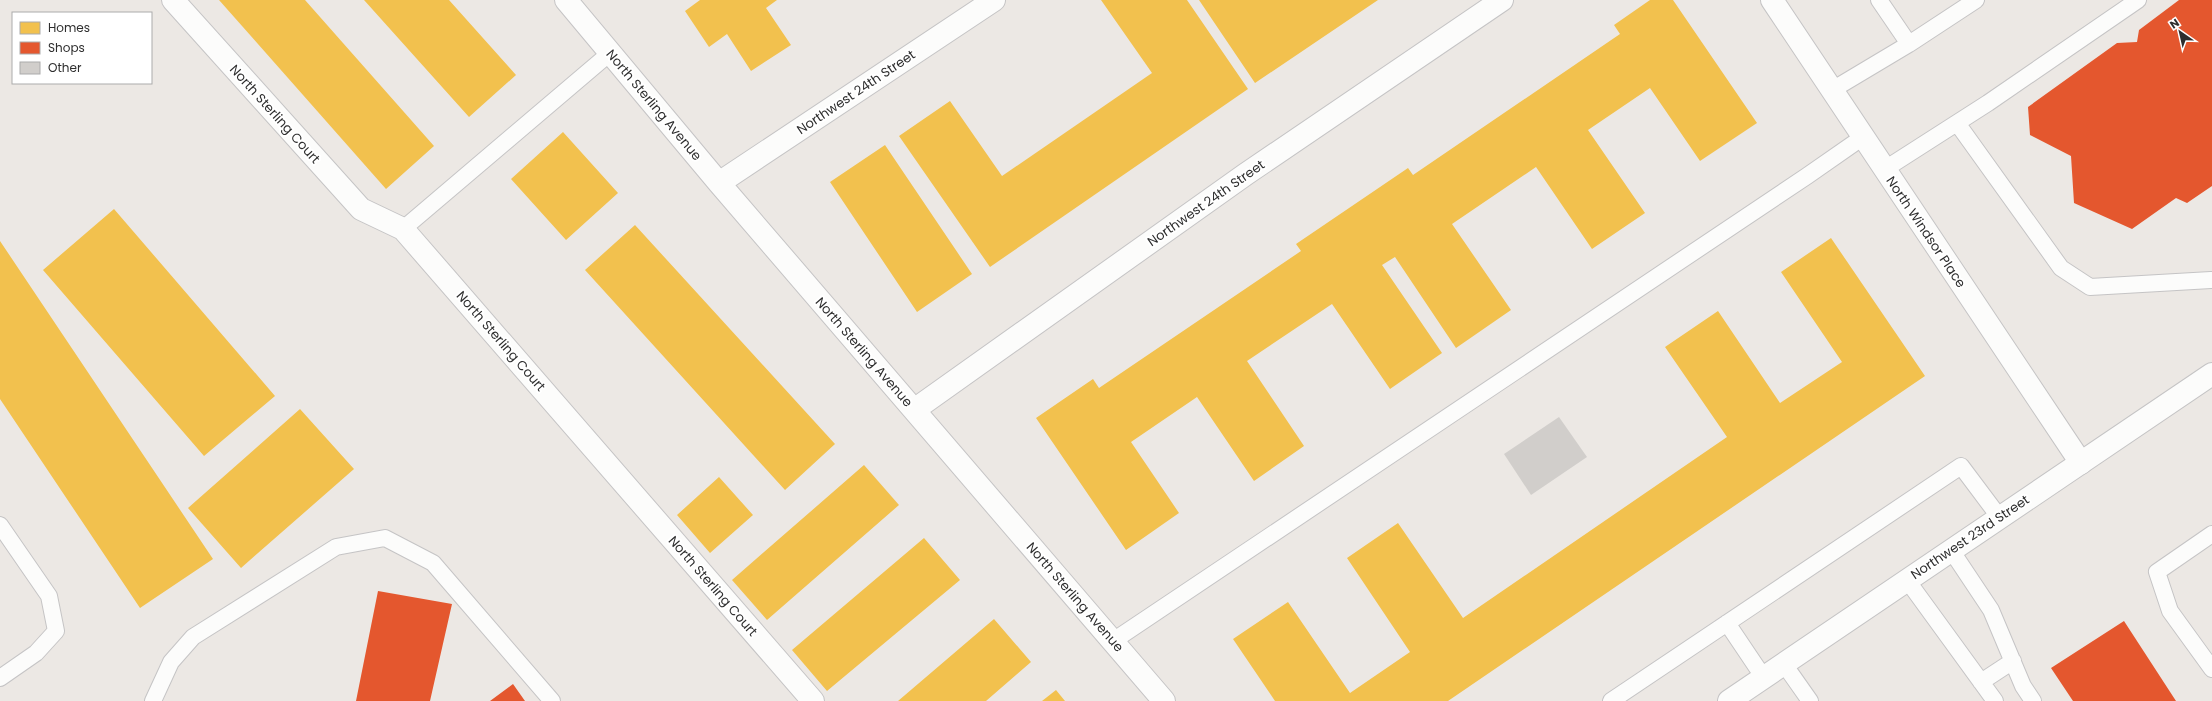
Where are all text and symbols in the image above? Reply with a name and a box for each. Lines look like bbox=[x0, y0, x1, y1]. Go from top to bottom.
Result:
legend bbox=[12, 12, 152, 84]
north arrow bbox=[2160, 12, 2200, 52]
text: N bbox=[2167, 15, 2182, 33]
text: Homes bbox=[48, 19, 90, 36]
text: Shops bbox=[48, 39, 85, 56]
street label: North Sterling Avenue bbox=[602, 45, 706, 165]
street label: Northwest 24th Street bbox=[793, 45, 919, 139]
text: Other bbox=[48, 59, 82, 76]
street label: North Sterling Court bbox=[225, 60, 325, 168]
street label: Northwest 24th Street bbox=[1143, 155, 1269, 251]
street label: North Windsor Place bbox=[1882, 173, 1970, 291]
street label: North Sterling Court bbox=[452, 287, 550, 395]
street label: North Sterling Avenue bbox=[811, 293, 917, 411]
street label: Northwest 23rd Street bbox=[1907, 490, 2033, 584]
street label: North Sterling Court bbox=[664, 532, 762, 640]
street label: North Sterling Avenue bbox=[1022, 538, 1128, 656]

